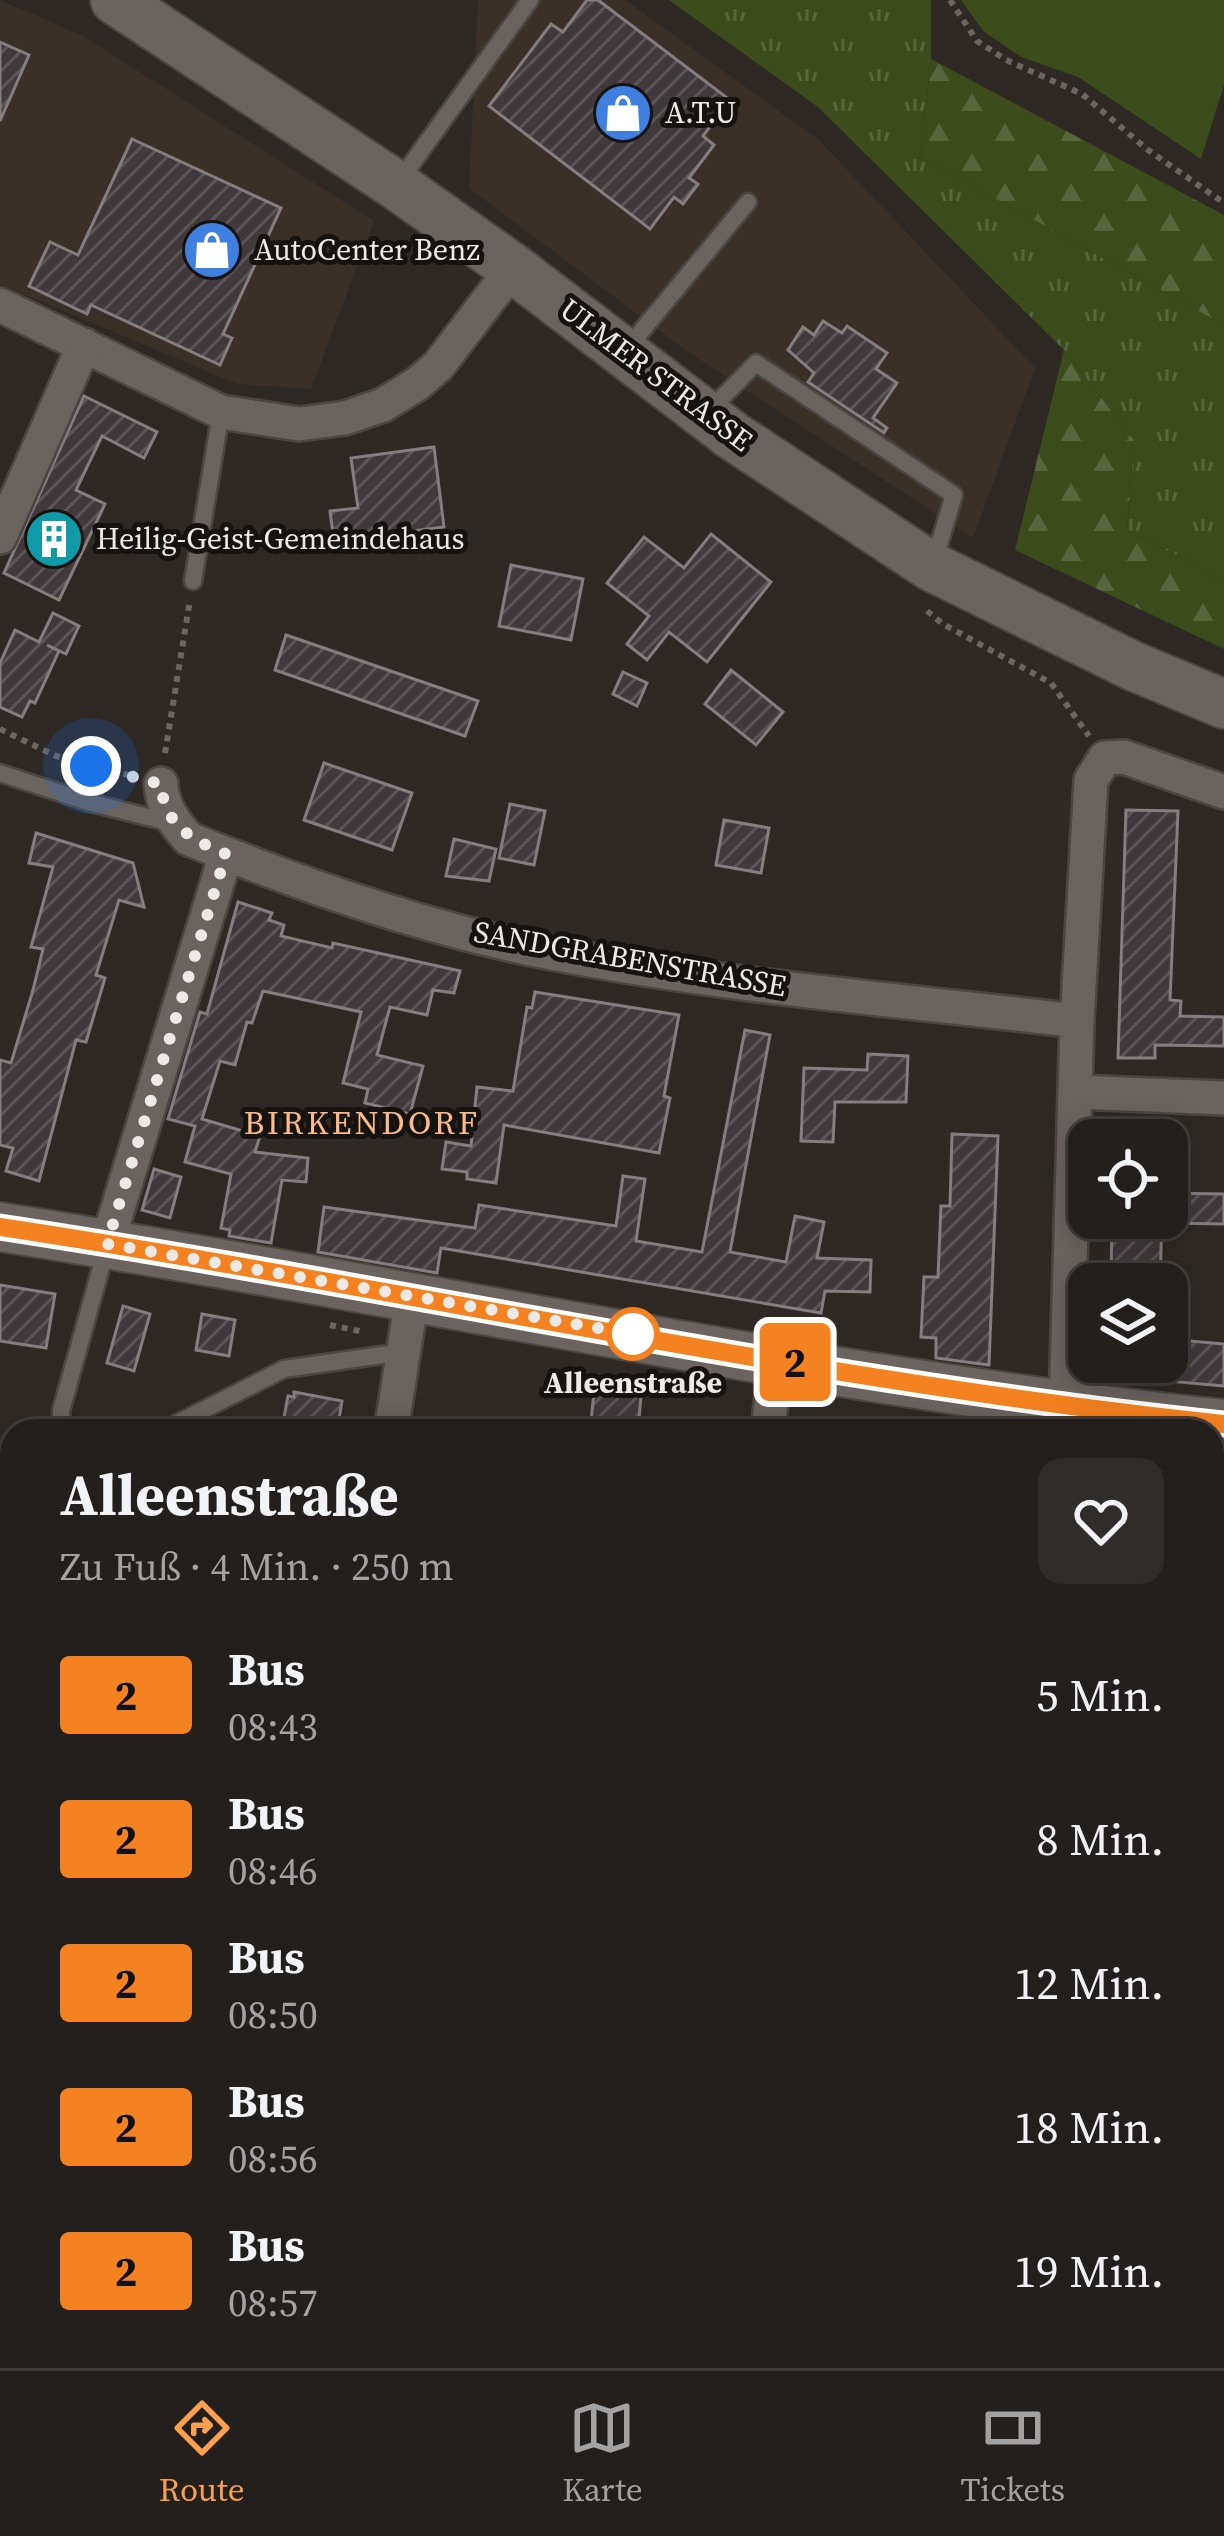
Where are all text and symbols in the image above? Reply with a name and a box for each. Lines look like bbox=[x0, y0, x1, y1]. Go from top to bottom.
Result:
shop icon: A.T.U bbox=[592, 82, 654, 144]
place label: A.T.U bbox=[665, 92, 736, 133]
shop icon: AutoCenter Benz bbox=[181, 219, 243, 281]
place label: AutoCenter Benz bbox=[254, 229, 480, 270]
street label: ULMER STRASSE bbox=[551, 289, 761, 461]
building icon: Heilig-Geist-Gemeindehaus bbox=[23, 508, 85, 570]
place label: Heilig-Geist-Gemeindehaus bbox=[96, 518, 465, 559]
your location bbox=[61, 736, 121, 796]
street label: SANDGRABENSTRASSE bbox=[471, 911, 789, 1006]
district label: BIRKENDORF bbox=[244, 1100, 480, 1145]
map controls bbox=[1068, 1119, 1188, 1383]
button: locate bbox=[1068, 1119, 1188, 1239]
button: layers bbox=[1068, 1263, 1188, 1383]
marker: Alleenstraße bbox=[608, 1309, 658, 1359]
line badge: 2 bbox=[756, 1323, 834, 1401]
text: 2 bbox=[784, 1333, 806, 1391]
place label: Alleenstraße bbox=[544, 1362, 722, 1403]
text: Alleenstraße bbox=[60, 1456, 399, 1534]
button: heart bbox=[1038, 1458, 1164, 1584]
text: Zu Fuß · 4 Min. · 250 m bbox=[60, 1540, 454, 1593]
text: Bus bbox=[228, 1638, 305, 1700]
text: 5 Min. bbox=[1036, 1664, 1164, 1726]
text: 2 bbox=[115, 1666, 137, 1724]
text: 08:43 bbox=[228, 1700, 318, 1753]
text: Bus bbox=[228, 1782, 305, 1844]
text: 8 Min. bbox=[1036, 1808, 1164, 1870]
text: 2 bbox=[115, 1810, 137, 1868]
text: 08:46 bbox=[228, 1844, 318, 1897]
text: Bus bbox=[228, 1926, 305, 1988]
text: 12 Min. bbox=[1014, 1952, 1164, 2014]
text: 2 bbox=[115, 1954, 137, 2012]
text: 08:50 bbox=[228, 1988, 318, 2041]
text: Bus bbox=[228, 2070, 305, 2132]
text: 18 Min. bbox=[1014, 2096, 1164, 2158]
text: 2 bbox=[115, 2098, 137, 2156]
text: 08:56 bbox=[228, 2132, 318, 2185]
text: Bus bbox=[228, 2214, 305, 2276]
text: 19 Min. bbox=[1014, 2240, 1164, 2302]
text: 2 bbox=[115, 2242, 137, 2300]
text: 08:57 bbox=[228, 2276, 318, 2329]
tab: Route bbox=[159, 2395, 245, 2512]
tab: Karte bbox=[562, 2395, 643, 2512]
tab: Tickets bbox=[960, 2395, 1065, 2512]

